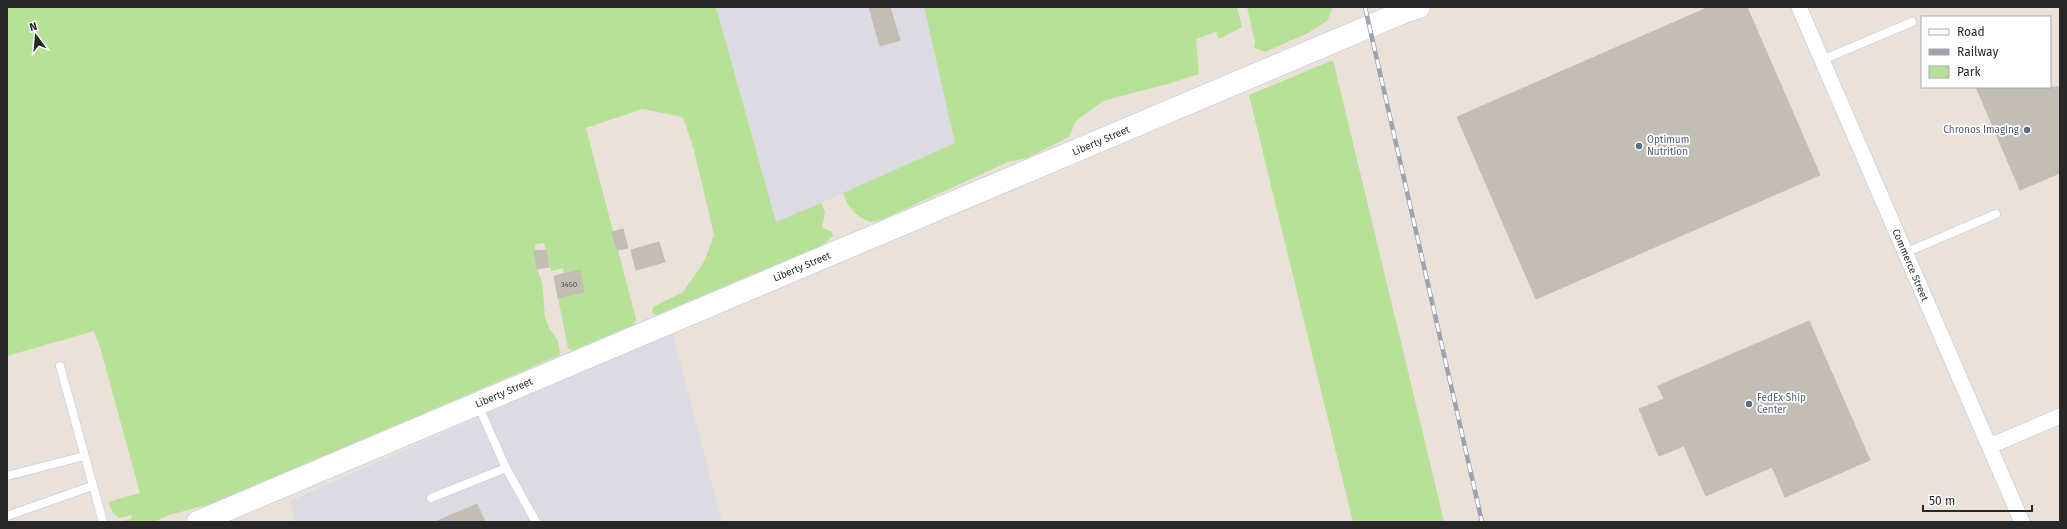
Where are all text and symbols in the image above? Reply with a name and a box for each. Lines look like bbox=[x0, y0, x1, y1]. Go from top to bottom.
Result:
north arrow bbox=[16, 16, 56, 56]
legend bbox=[1921, 16, 2051, 88]
text: N bbox=[28, 20, 39, 34]
text: Road bbox=[1957, 25, 1985, 39]
text: Railway bbox=[1957, 45, 1998, 59]
text: Park bbox=[1957, 65, 1981, 79]
street label: Liberty Street bbox=[1070, 123, 1132, 159]
place label: Chronos Imaging bbox=[1943, 124, 2020, 136]
marker: Chronos Imaging bbox=[2022, 125, 2032, 135]
place label: Optimum Nutrition bbox=[1647, 134, 1689, 158]
marker: Optimum Nutrition bbox=[1634, 141, 1644, 151]
street label: Commerce Street bbox=[1889, 227, 1931, 303]
street label: Liberty Street bbox=[771, 249, 833, 285]
house number: 3450 bbox=[561, 280, 578, 289]
street label: Liberty Street bbox=[473, 375, 535, 411]
place label: FedEx Ship Center bbox=[1757, 392, 1806, 416]
marker: FedEx Ship Center bbox=[1744, 399, 1754, 409]
scale bar bbox=[1923, 487, 2032, 513]
text: 50 m bbox=[1929, 494, 1955, 508]

